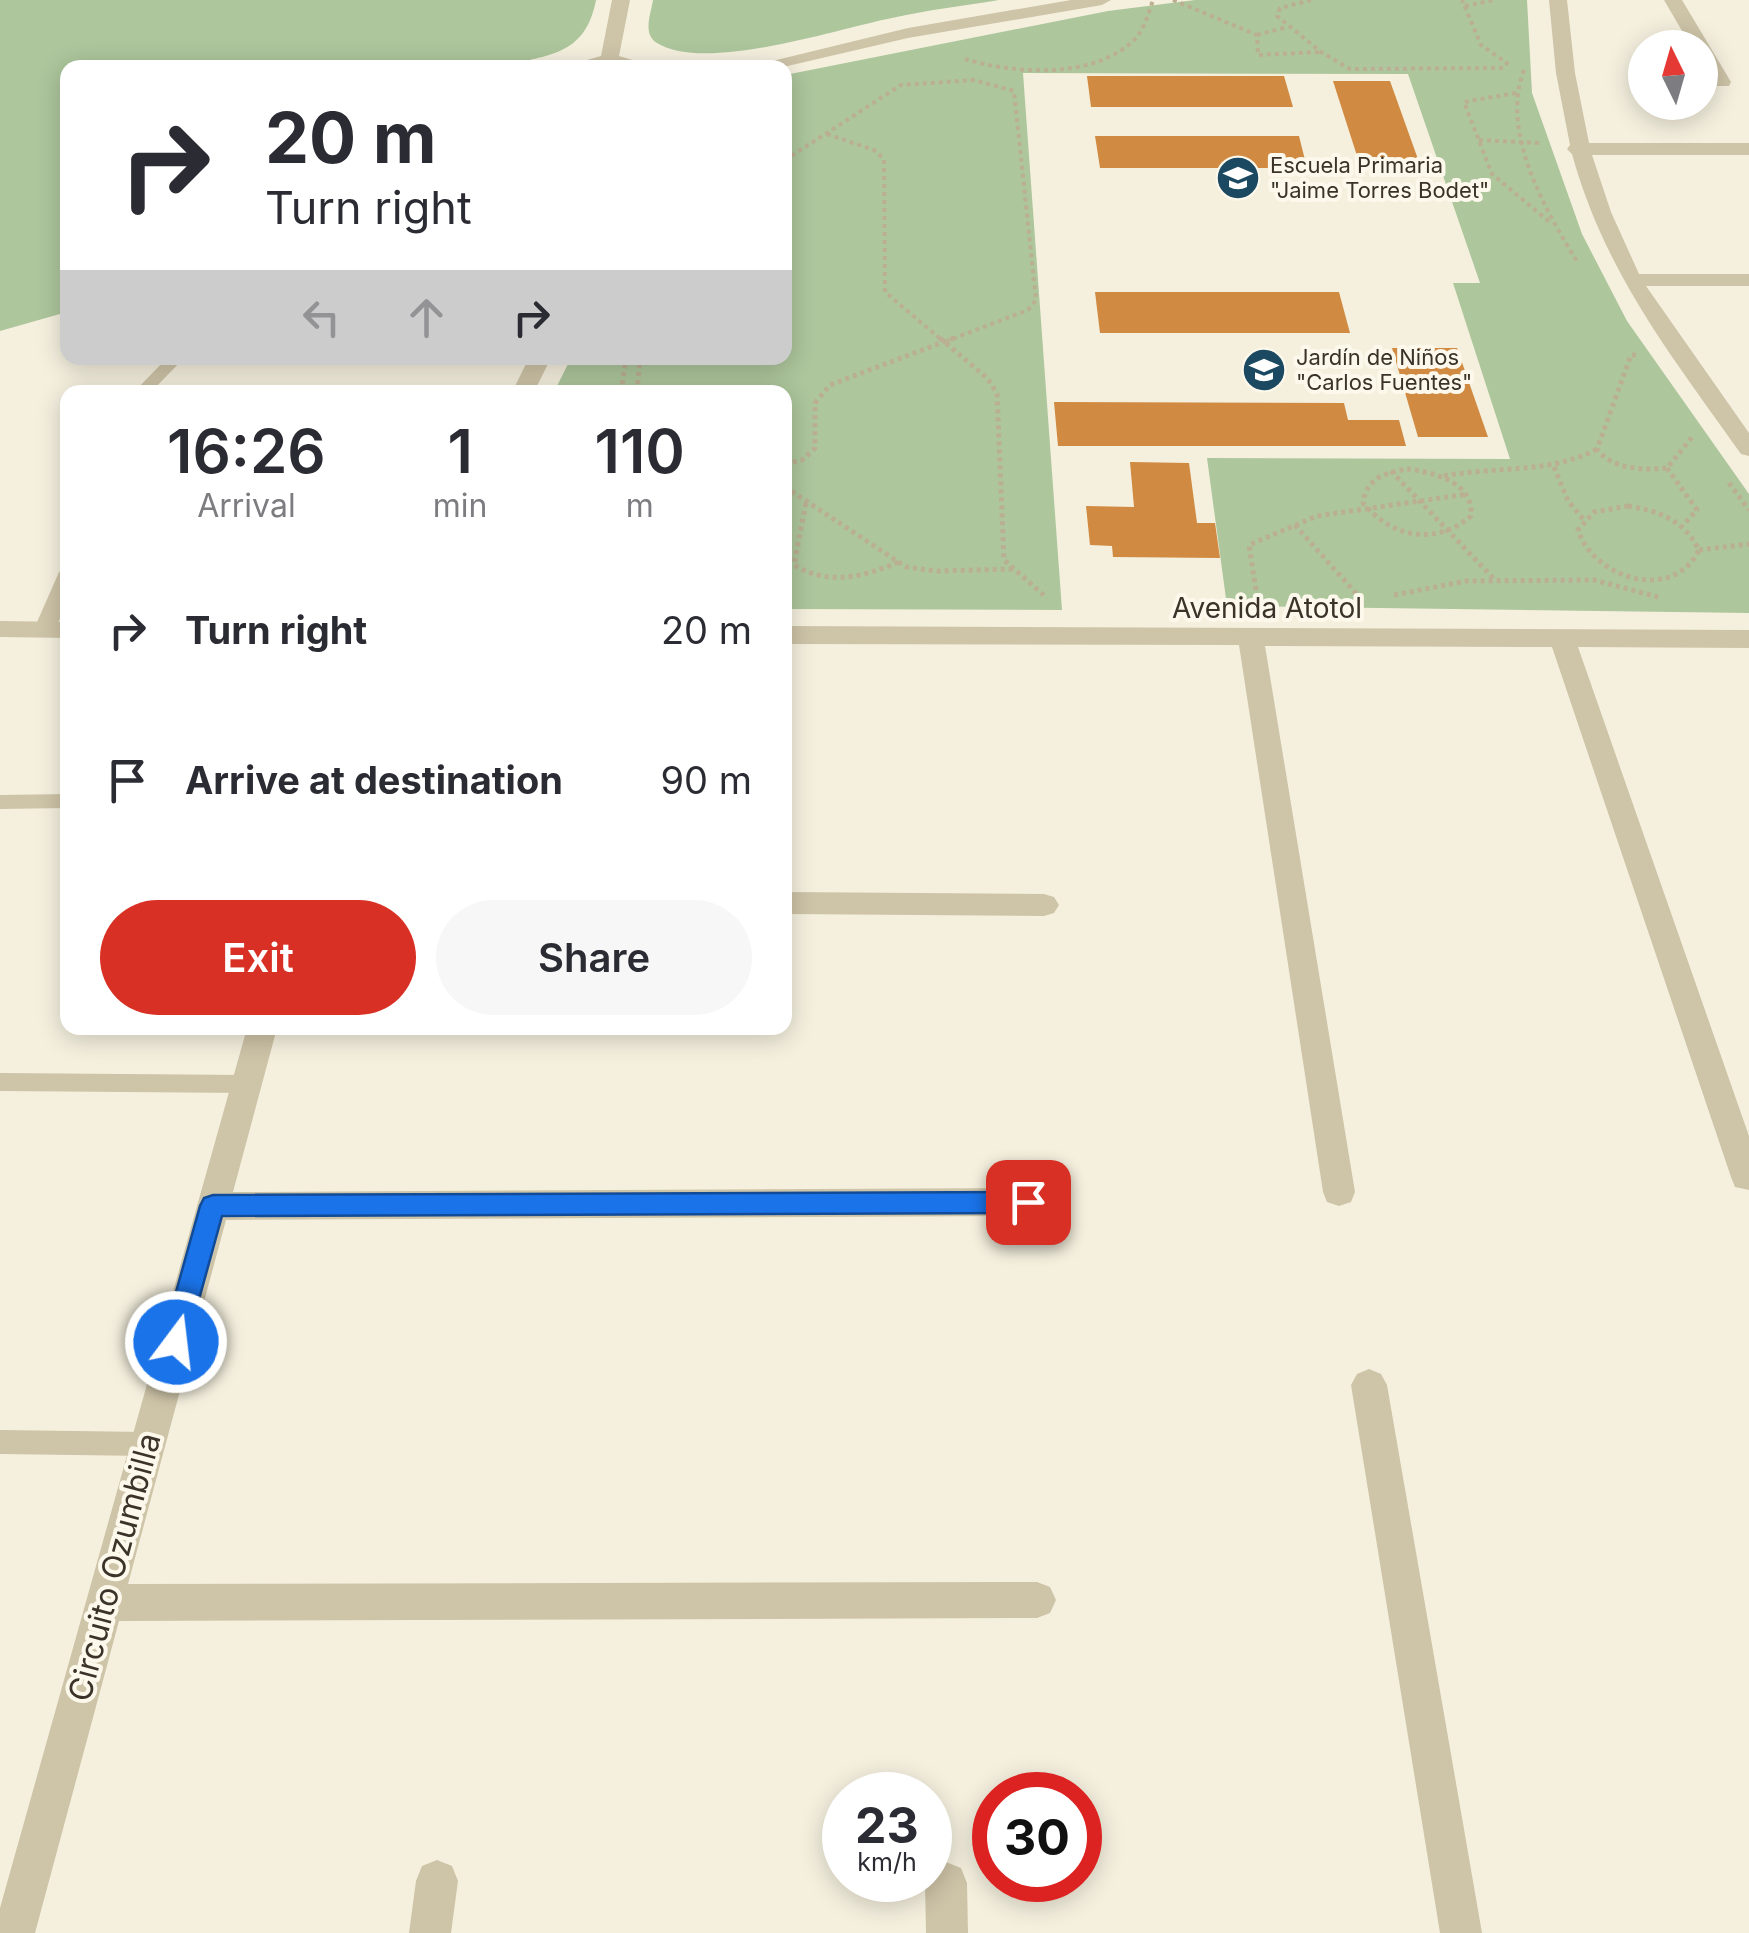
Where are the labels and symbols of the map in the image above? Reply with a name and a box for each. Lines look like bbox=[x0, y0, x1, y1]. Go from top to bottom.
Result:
north arrow bbox=[1628, 30, 1718, 120]
place label: Escuela Primaria "Jaime Torres Bodet" bbox=[1270, 152, 1489, 203]
school or university icon: Escuela Primaria "Jaime Torres Bodet" bbox=[1215, 155, 1261, 201]
place label: Jardín de Niños "Carlos Fuentes" bbox=[1296, 344, 1472, 395]
school or university icon: Jardín de Niños "Carlos Fuentes" bbox=[1241, 347, 1287, 393]
street label: Avenida Atotol bbox=[1172, 591, 1362, 625]
pin bbox=[986, 1160, 1071, 1245]
position arrow bbox=[124, 1290, 228, 1394]
street label: Circuito Ozumbilla bbox=[59, 1429, 169, 1705]
speed limit sign: 30 bbox=[972, 1772, 1102, 1902]

